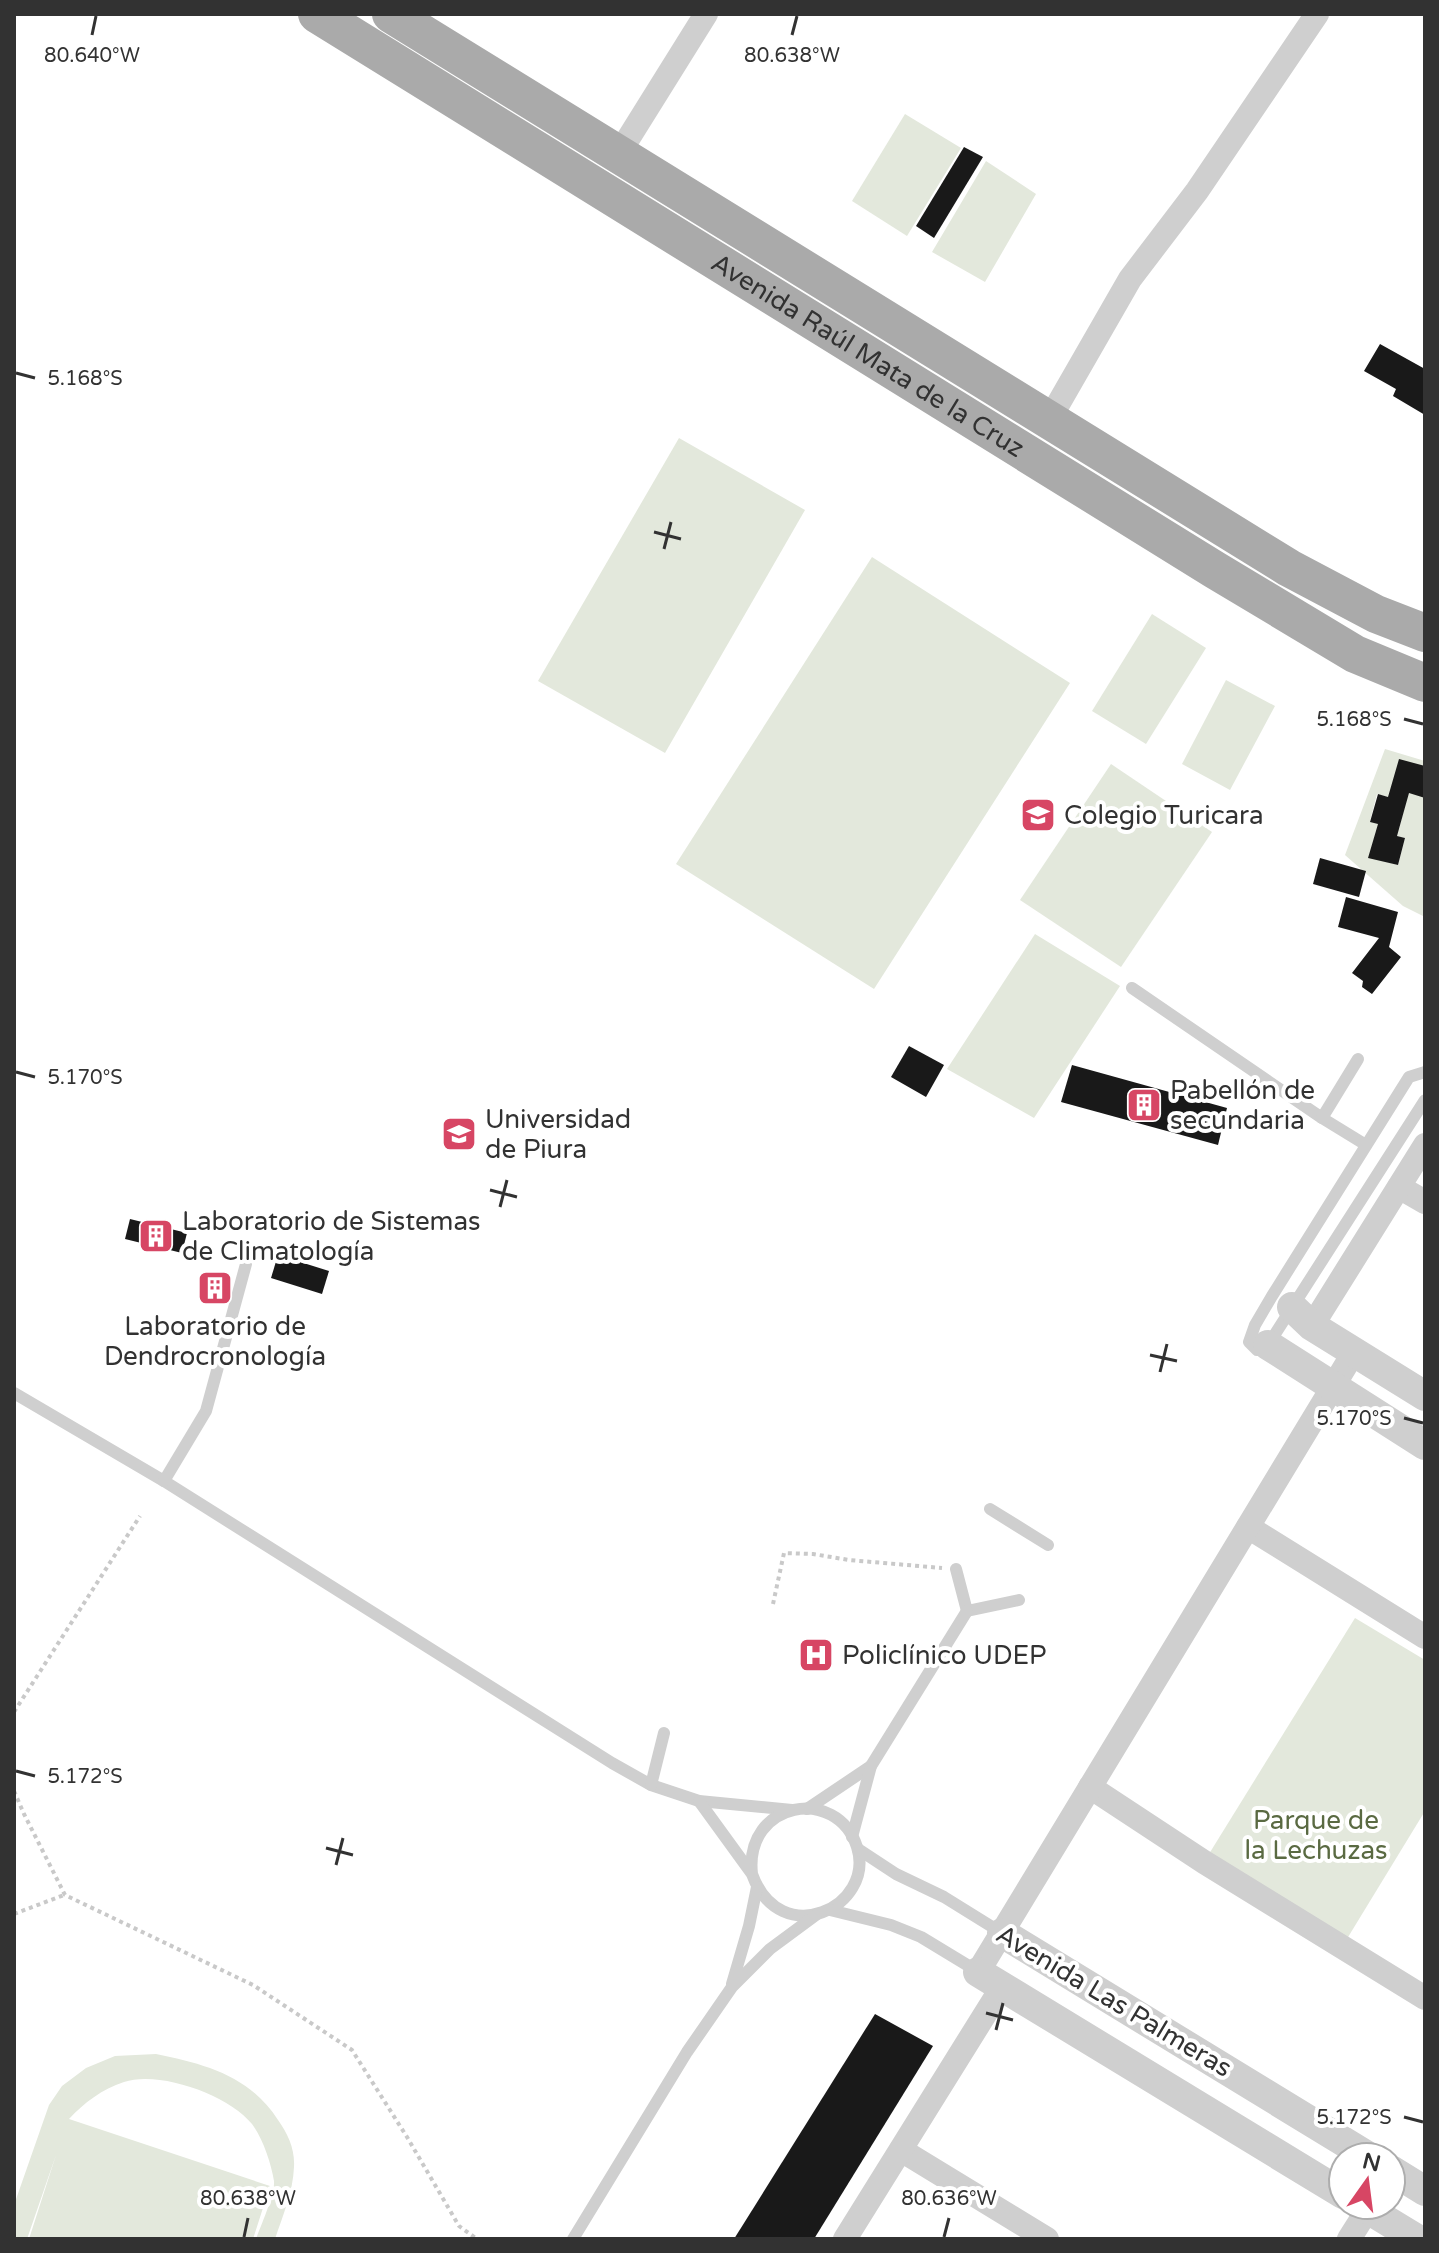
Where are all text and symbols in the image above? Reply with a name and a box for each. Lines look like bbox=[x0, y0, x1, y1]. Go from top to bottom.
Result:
text: 80.640°W bbox=[44, 44, 140, 68]
text: 80.638°W bbox=[744, 44, 840, 68]
street label: Avenida Raúl Mata de la Cruz bbox=[706, 247, 1030, 464]
text: 5.168°S bbox=[47, 367, 123, 391]
text: 5.168°S bbox=[1316, 708, 1392, 732]
school or university icon: Colegio Turicara bbox=[1019, 796, 1057, 834]
place label: Colegio Turicara bbox=[1064, 800, 1264, 831]
text: 5.170°S bbox=[47, 1066, 123, 1090]
place label: Pabellón de secundaria bbox=[1170, 1075, 1315, 1136]
building icon: Pabellón de secundaria bbox=[1125, 1086, 1163, 1124]
place label: Universidad de Piura bbox=[485, 1104, 631, 1165]
school or university icon: Universidad de Piura bbox=[440, 1115, 478, 1153]
place label: Laboratorio de Sistemas de Climatología bbox=[182, 1206, 481, 1267]
building icon: Laboratorio de Sistemas de Climatología bbox=[137, 1217, 175, 1255]
building icon: Laboratorio de Dendrocronología bbox=[196, 1269, 234, 1307]
place label: Laboratorio de Dendrocronología bbox=[104, 1311, 326, 1372]
text: 5.170°S bbox=[1316, 1407, 1392, 1431]
hospital icon: Policlínico UDEP bbox=[797, 1636, 835, 1674]
place label: Policlínico UDEP bbox=[842, 1640, 1047, 1671]
text: 5.172°S bbox=[47, 1765, 123, 1789]
park label: Parque de la Lechuzas bbox=[1244, 1805, 1388, 1866]
street label: Avenida Las Palmeras bbox=[991, 1918, 1237, 2084]
text: 5.172°S bbox=[1316, 2106, 1392, 2130]
north arrow bbox=[1327, 2141, 1407, 2221]
text: N bbox=[1360, 2148, 1383, 2177]
text: 80.638°W bbox=[200, 2187, 296, 2211]
text: 80.636°W bbox=[901, 2187, 997, 2211]

